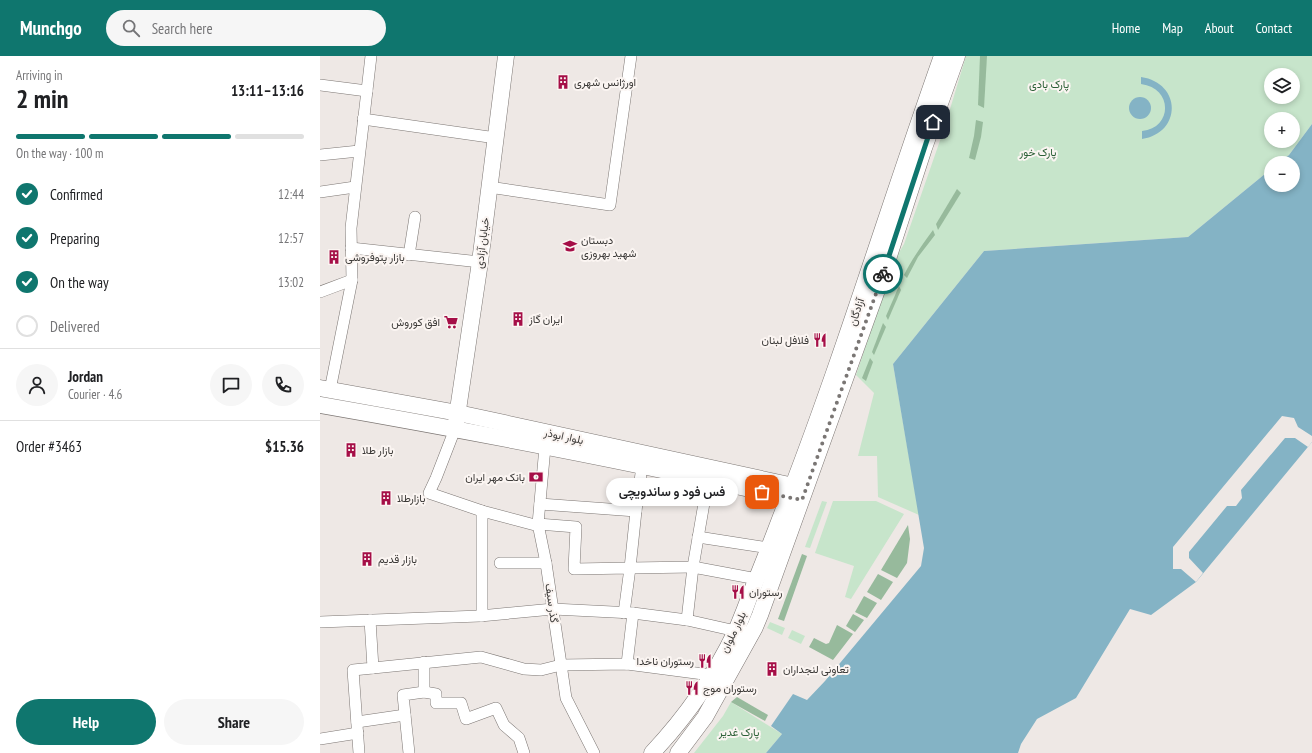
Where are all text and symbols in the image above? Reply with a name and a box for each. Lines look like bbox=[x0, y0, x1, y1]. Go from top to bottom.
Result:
search box bbox=[106, 10, 386, 46]
text: Munchgo bbox=[20, 16, 82, 40]
icon: search bbox=[120, 17, 142, 39]
text: Search here bbox=[152, 19, 213, 38]
text: Home bbox=[1112, 19, 1140, 37]
text: Map bbox=[1162, 19, 1183, 37]
text: About bbox=[1205, 19, 1234, 37]
text: Contact bbox=[1256, 19, 1292, 37]
text: Arriving in bbox=[16, 67, 63, 84]
map controls bbox=[1264, 68, 1300, 192]
button: layers bbox=[1264, 68, 1300, 104]
building icon: اورژانس شهری bbox=[555, 74, 571, 90]
place label: اورژانس شهری bbox=[574, 75, 636, 89]
park label: پارک بادی bbox=[1029, 77, 1069, 92]
text: 13:11–13:16 bbox=[231, 81, 304, 100]
text: 2 min bbox=[16, 82, 69, 115]
pin bbox=[916, 105, 950, 139]
icon: home bbox=[922, 111, 944, 133]
button: + bbox=[1264, 112, 1300, 148]
text: On the way · 100 m bbox=[16, 145, 103, 162]
park label: پارک خور bbox=[1018, 145, 1057, 160]
button: − bbox=[1264, 156, 1300, 192]
icon: check bbox=[16, 183, 38, 205]
text: Confirmed bbox=[50, 185, 103, 204]
text: 12:44 bbox=[278, 186, 304, 203]
street label: خیابان آزادی bbox=[472, 217, 492, 269]
icon: check bbox=[16, 227, 38, 249]
text: Preparing bbox=[50, 229, 100, 248]
text: 12:57 bbox=[278, 230, 304, 247]
place label: دبستان شهید بهروزی bbox=[581, 233, 637, 260]
school or university icon: دبستان شهید بهروزی bbox=[562, 238, 578, 254]
building icon: بازار پتوفروشی bbox=[326, 249, 342, 265]
place label: بازار پتوفروشی bbox=[345, 250, 405, 265]
courier bbox=[863, 254, 903, 294]
icon: bike bbox=[872, 263, 894, 285]
icon: check bbox=[16, 271, 38, 293]
text: On the way bbox=[50, 273, 109, 292]
text: 13:02 bbox=[278, 274, 304, 291]
street label: آزادگان bbox=[845, 295, 868, 328]
building icon: ایران گاز bbox=[510, 311, 526, 327]
place label: ایران گاز bbox=[528, 312, 563, 326]
supermarket icon: افق کوروش bbox=[443, 314, 459, 330]
place label: افق کوروش bbox=[391, 315, 440, 329]
text: Delivered bbox=[50, 317, 100, 336]
restaurant icon: فلافل لبنان bbox=[812, 332, 828, 348]
place label: فلافل لبنان bbox=[762, 333, 809, 347]
button: person bbox=[16, 364, 58, 406]
button: chat bbox=[210, 364, 252, 406]
button: phone bbox=[262, 364, 304, 406]
text: Jordan bbox=[68, 367, 103, 386]
text: Courier · 4.6 bbox=[68, 386, 122, 403]
street label: بلوار ابوذر bbox=[542, 425, 585, 447]
text: Order #3463 bbox=[16, 437, 82, 456]
text: $15.36 bbox=[265, 437, 304, 456]
building icon: بازار طلا bbox=[343, 442, 359, 458]
place label: بازار طلا bbox=[362, 443, 394, 457]
bank icon: بانک مهر ایران bbox=[528, 469, 544, 485]
place label: بانک مهر ایران bbox=[465, 470, 525, 484]
pin bbox=[745, 475, 779, 509]
callout: فس فود و ساندویچی bbox=[606, 478, 738, 506]
icon: bag bbox=[751, 481, 773, 503]
text: فس فود و ساندویچی bbox=[619, 483, 725, 500]
building icon: بازارطلا bbox=[378, 490, 394, 506]
place label: بازارطلا bbox=[397, 491, 425, 505]
building icon: بازار قدیم bbox=[359, 551, 375, 567]
place label: بازار قدیم bbox=[378, 552, 417, 567]
street label: گذر سیف bbox=[542, 582, 562, 624]
restaurant icon: رستوران bbox=[730, 584, 746, 600]
place label: رستوران bbox=[749, 585, 783, 599]
street label: بلوار ملوان bbox=[717, 609, 749, 655]
restaurant icon: رستوران ناخدا bbox=[697, 653, 713, 669]
place label: رستوران ناخدا bbox=[636, 654, 694, 668]
building icon: تعاونی لنجداران bbox=[764, 661, 780, 677]
place label: تعاونی لنجداران bbox=[783, 662, 849, 676]
restaurant icon: رستوران موج bbox=[684, 680, 700, 696]
place label: رستوران موج bbox=[703, 681, 757, 696]
button: Help bbox=[16, 699, 156, 745]
button: Share bbox=[164, 699, 304, 745]
park label: پارک غدیر bbox=[718, 725, 759, 740]

